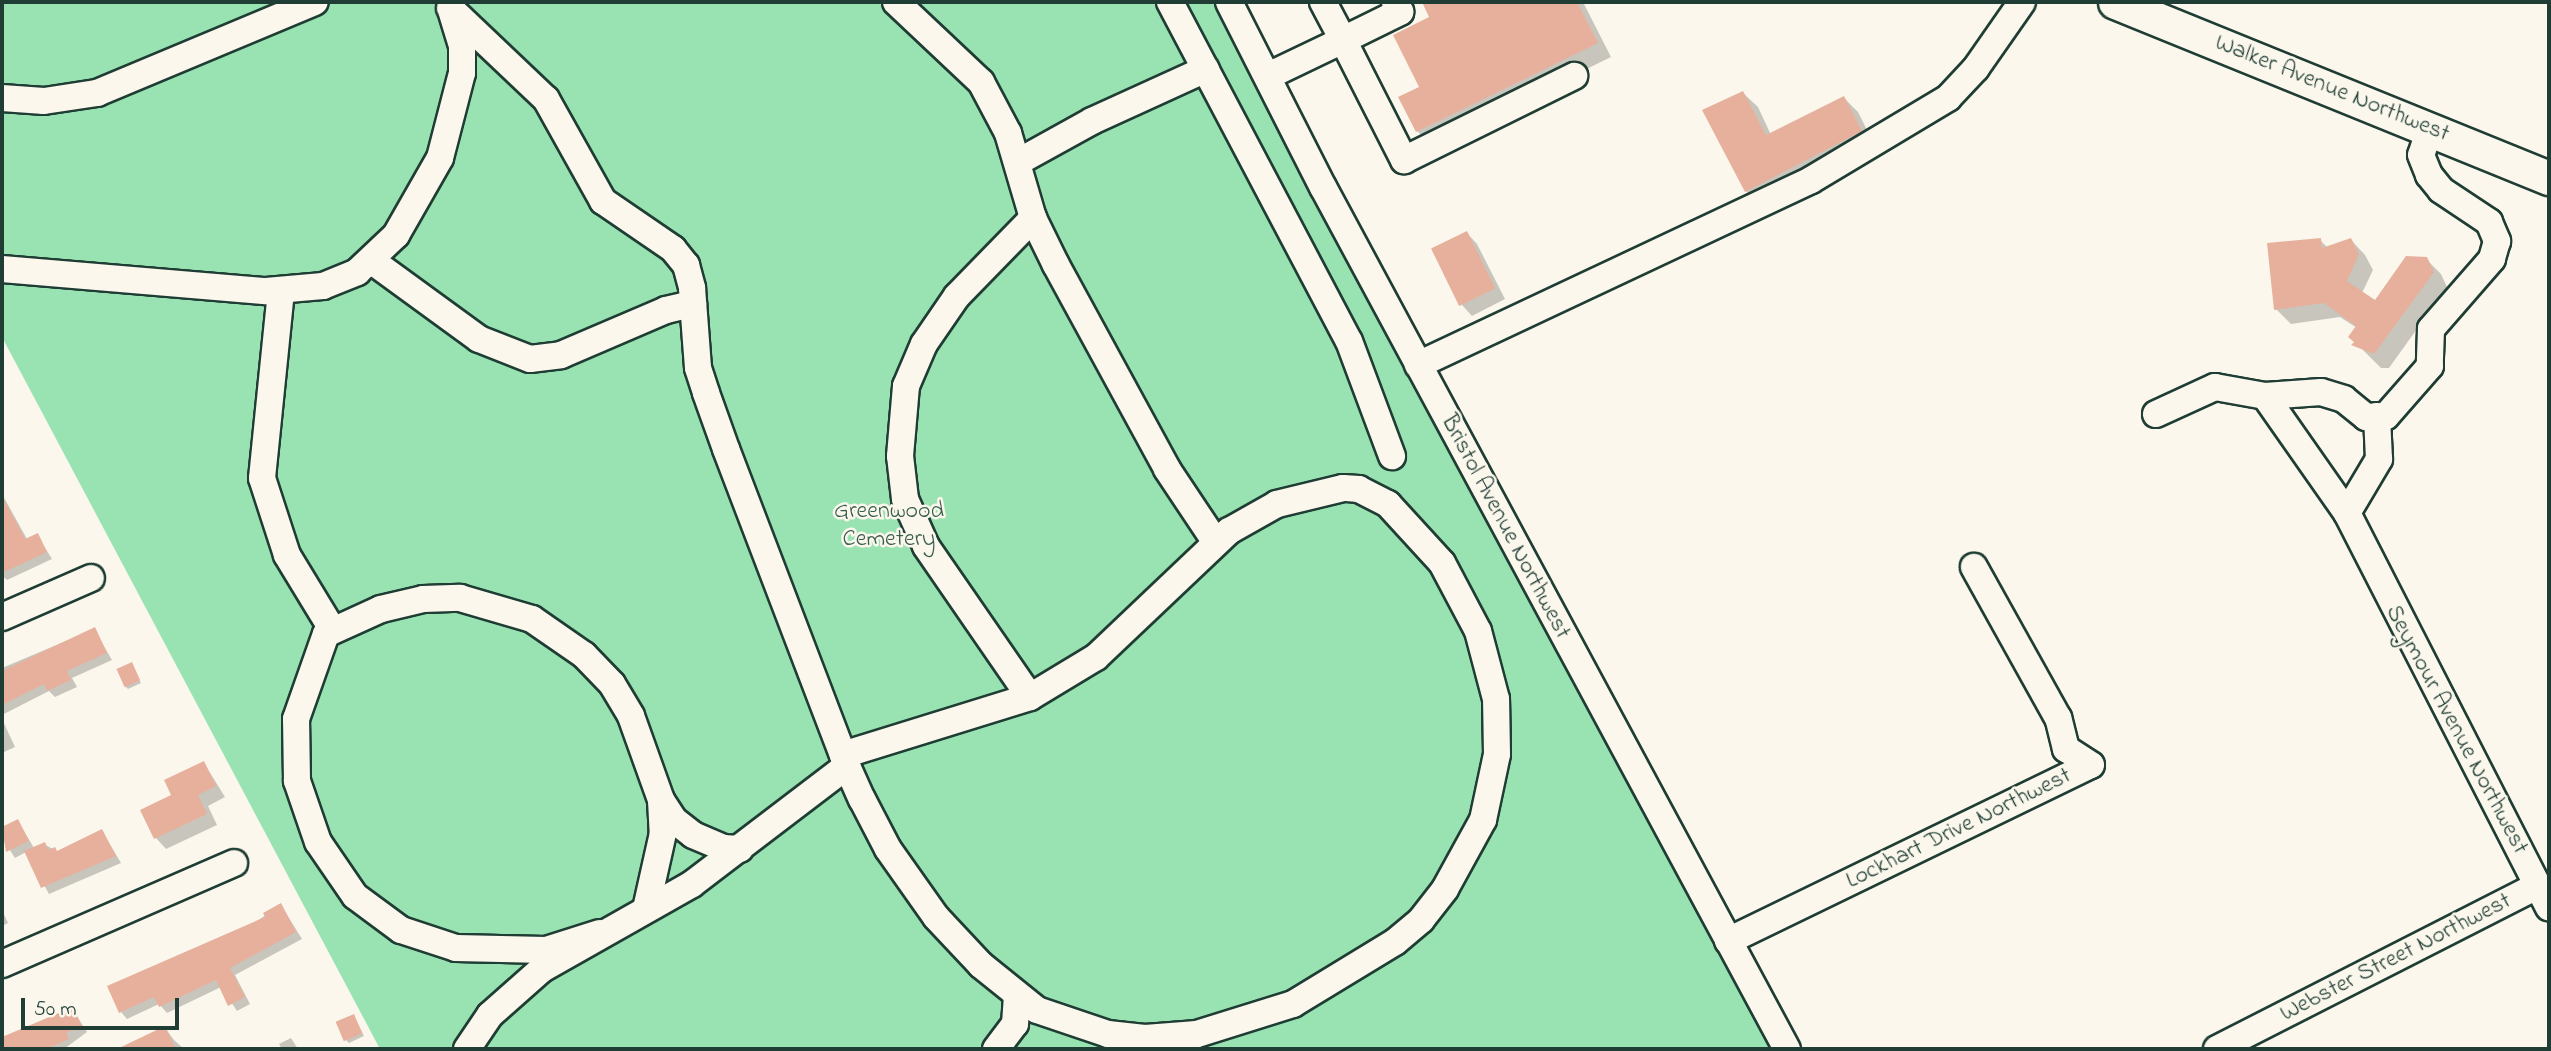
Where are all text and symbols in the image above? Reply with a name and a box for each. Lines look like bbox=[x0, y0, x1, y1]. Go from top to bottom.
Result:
street label: Walker Avenue Northwest bbox=[2211, 29, 2453, 149]
street label: Bristol Avenue Northwest bbox=[1434, 410, 1576, 644]
park label: Greenwood Cemetery bbox=[834, 498, 944, 554]
street label: Seymour Avenue Northwest bbox=[2378, 601, 2534, 859]
street label: Lockhart Drive Northwest bbox=[1842, 762, 2076, 896]
street label: Webster Street Northwest bbox=[2276, 887, 2516, 1029]
scale bar bbox=[24, 984, 182, 1028]
text: 50 m bbox=[34, 995, 77, 1025]

